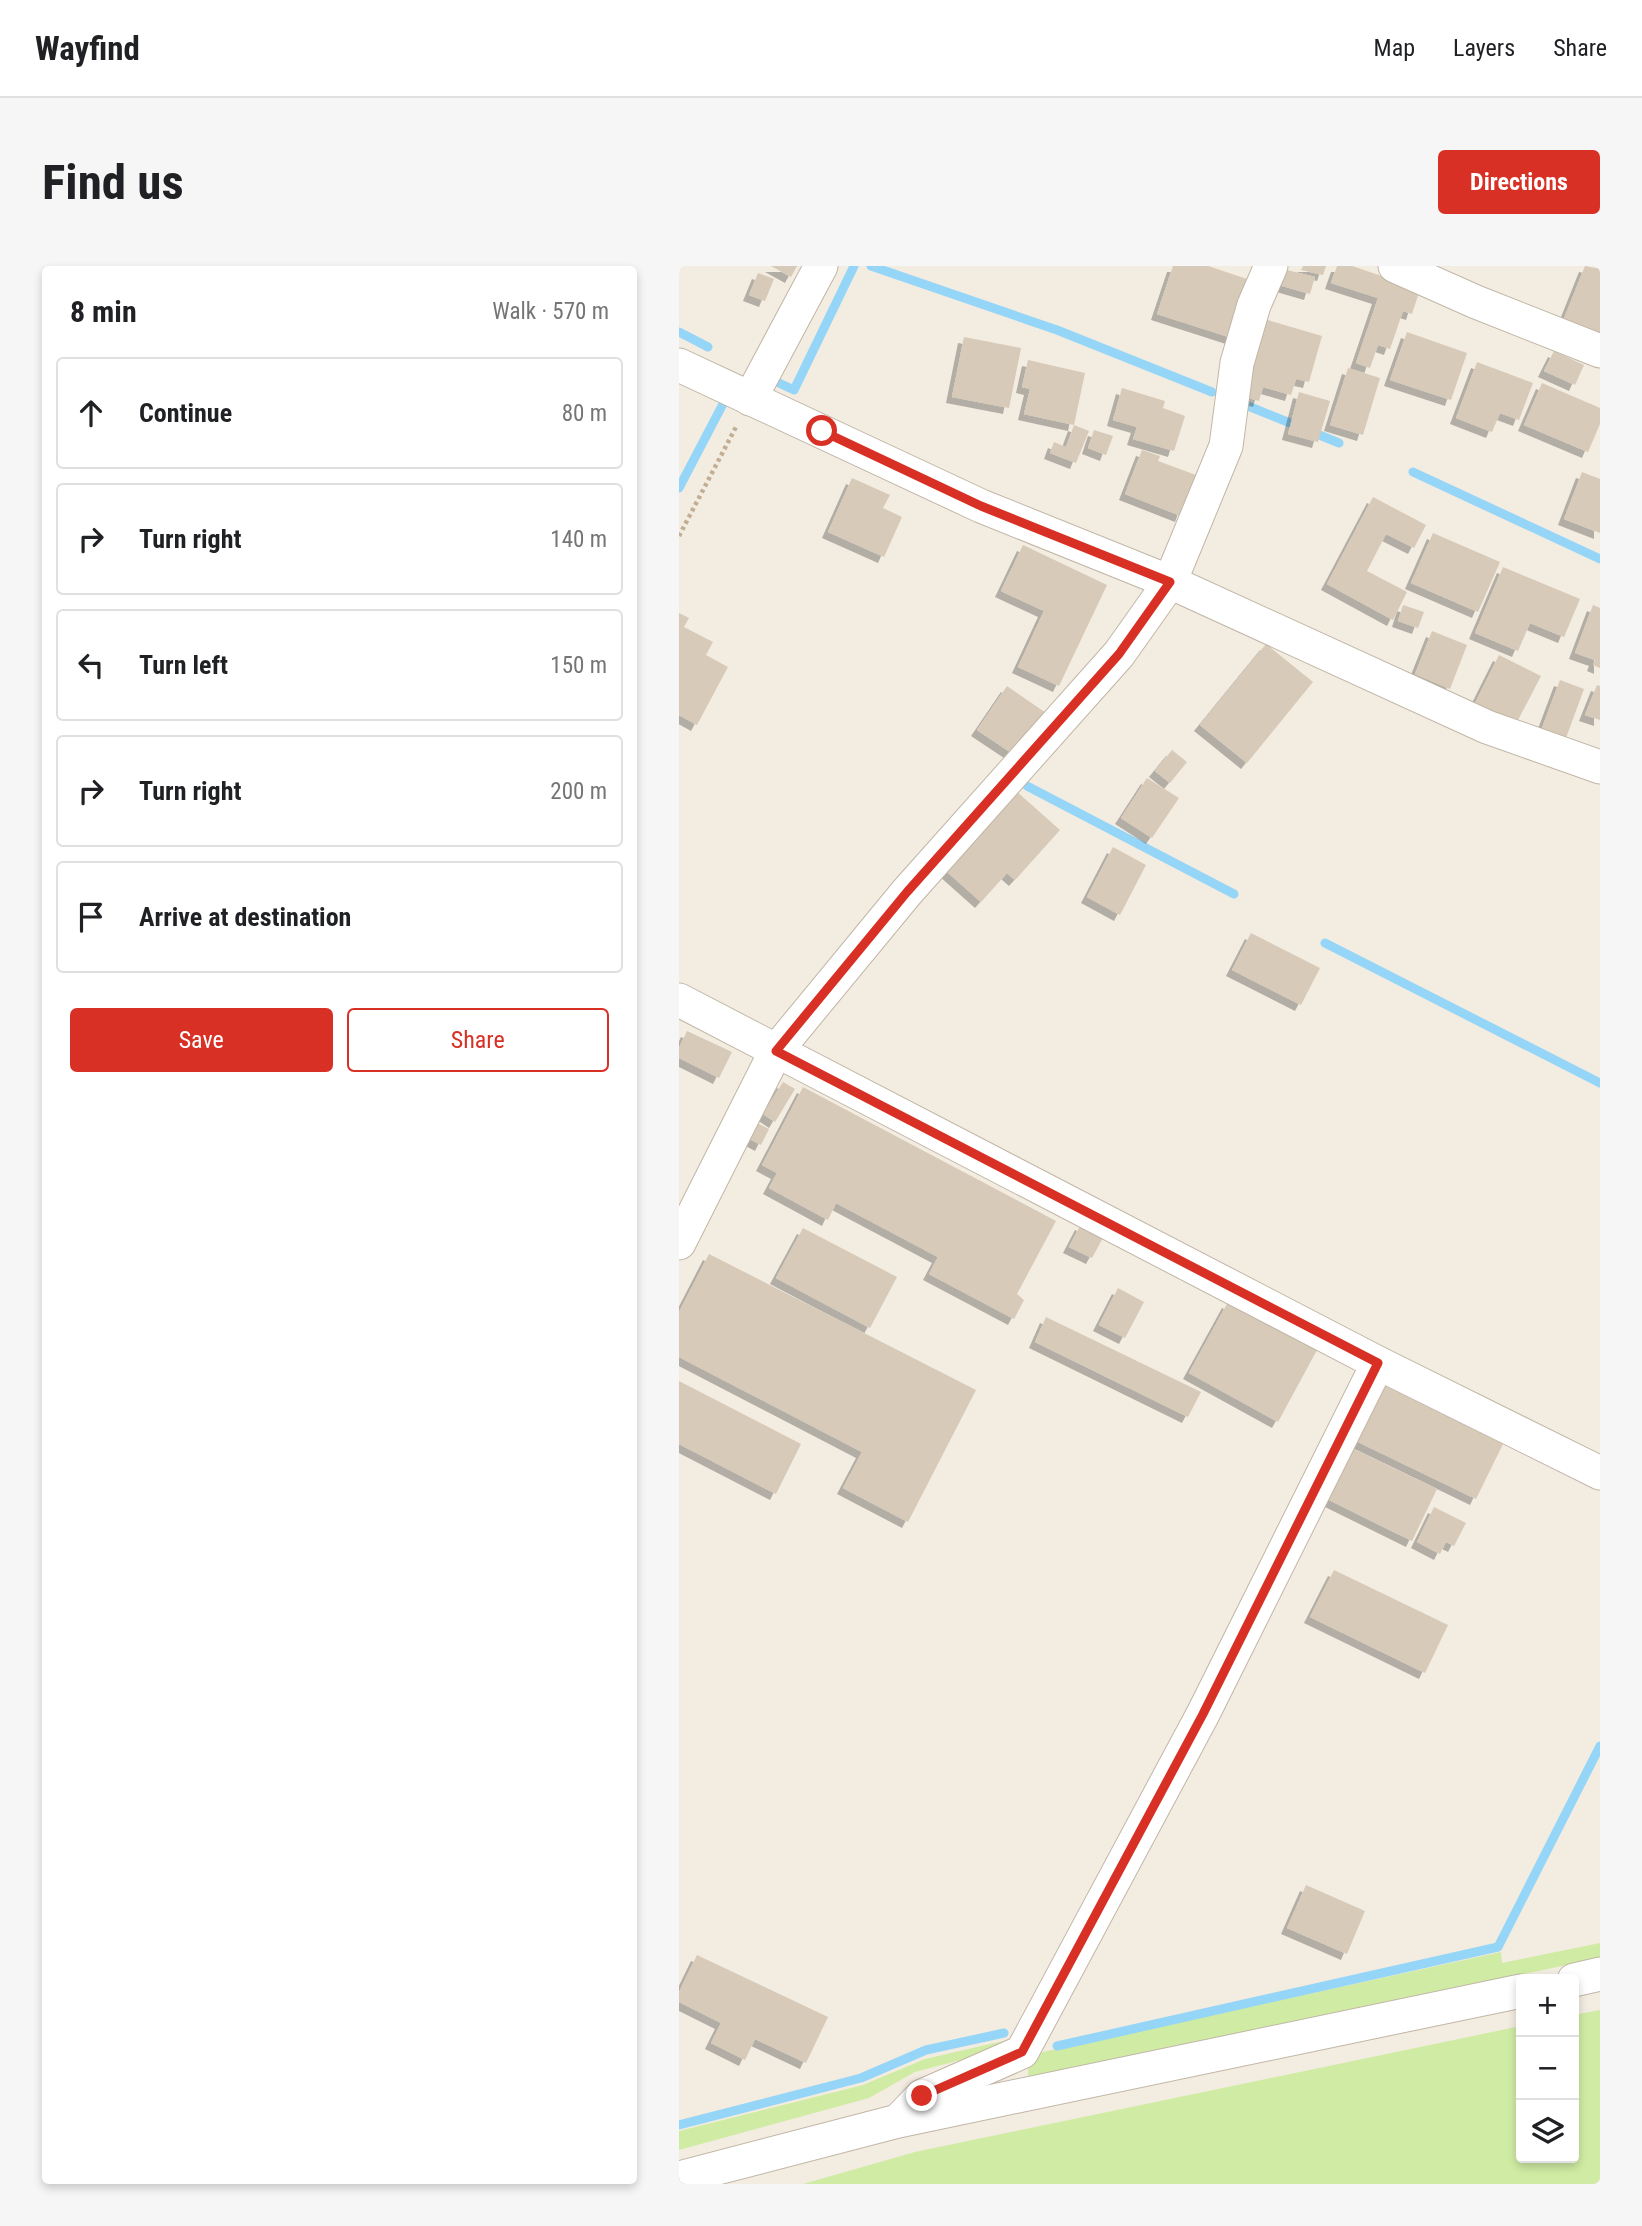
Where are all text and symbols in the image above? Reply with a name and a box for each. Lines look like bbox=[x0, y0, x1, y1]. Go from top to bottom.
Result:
text: Wayfind bbox=[35, 29, 140, 68]
text: Map bbox=[1374, 34, 1415, 62]
text: Layers bbox=[1453, 34, 1515, 62]
text: Share bbox=[1553, 34, 1607, 62]
button: Directions bbox=[1438, 150, 1600, 214]
text: Find us bbox=[42, 154, 184, 211]
text: 8 min bbox=[70, 294, 137, 329]
text: Walk · 570 m bbox=[492, 298, 609, 325]
icon: ahead bbox=[72, 394, 110, 432]
text: Continue bbox=[139, 398, 232, 428]
text: 80 m bbox=[562, 400, 607, 427]
route start bbox=[806, 415, 837, 446]
icon: right bbox=[72, 520, 110, 558]
text: Turn right bbox=[139, 524, 241, 554]
text: 140 m bbox=[550, 526, 607, 553]
icon: left bbox=[72, 646, 110, 684]
text: Turn left bbox=[139, 650, 228, 680]
text: 150 m bbox=[550, 652, 607, 679]
icon: right bbox=[72, 772, 110, 810]
text: Turn right bbox=[139, 776, 241, 806]
text: 200 m bbox=[550, 778, 607, 805]
icon: arrive bbox=[72, 898, 110, 936]
text: Arrive at destination bbox=[139, 902, 351, 932]
button: Save bbox=[70, 1008, 333, 1072]
button: Share bbox=[347, 1008, 609, 1072]
map controls bbox=[1516, 1974, 1579, 2163]
button: + bbox=[1516, 1974, 1579, 2037]
button: − bbox=[1516, 2037, 1579, 2100]
route end bbox=[906, 2080, 937, 2111]
button: layers bbox=[1516, 2100, 1579, 2163]

